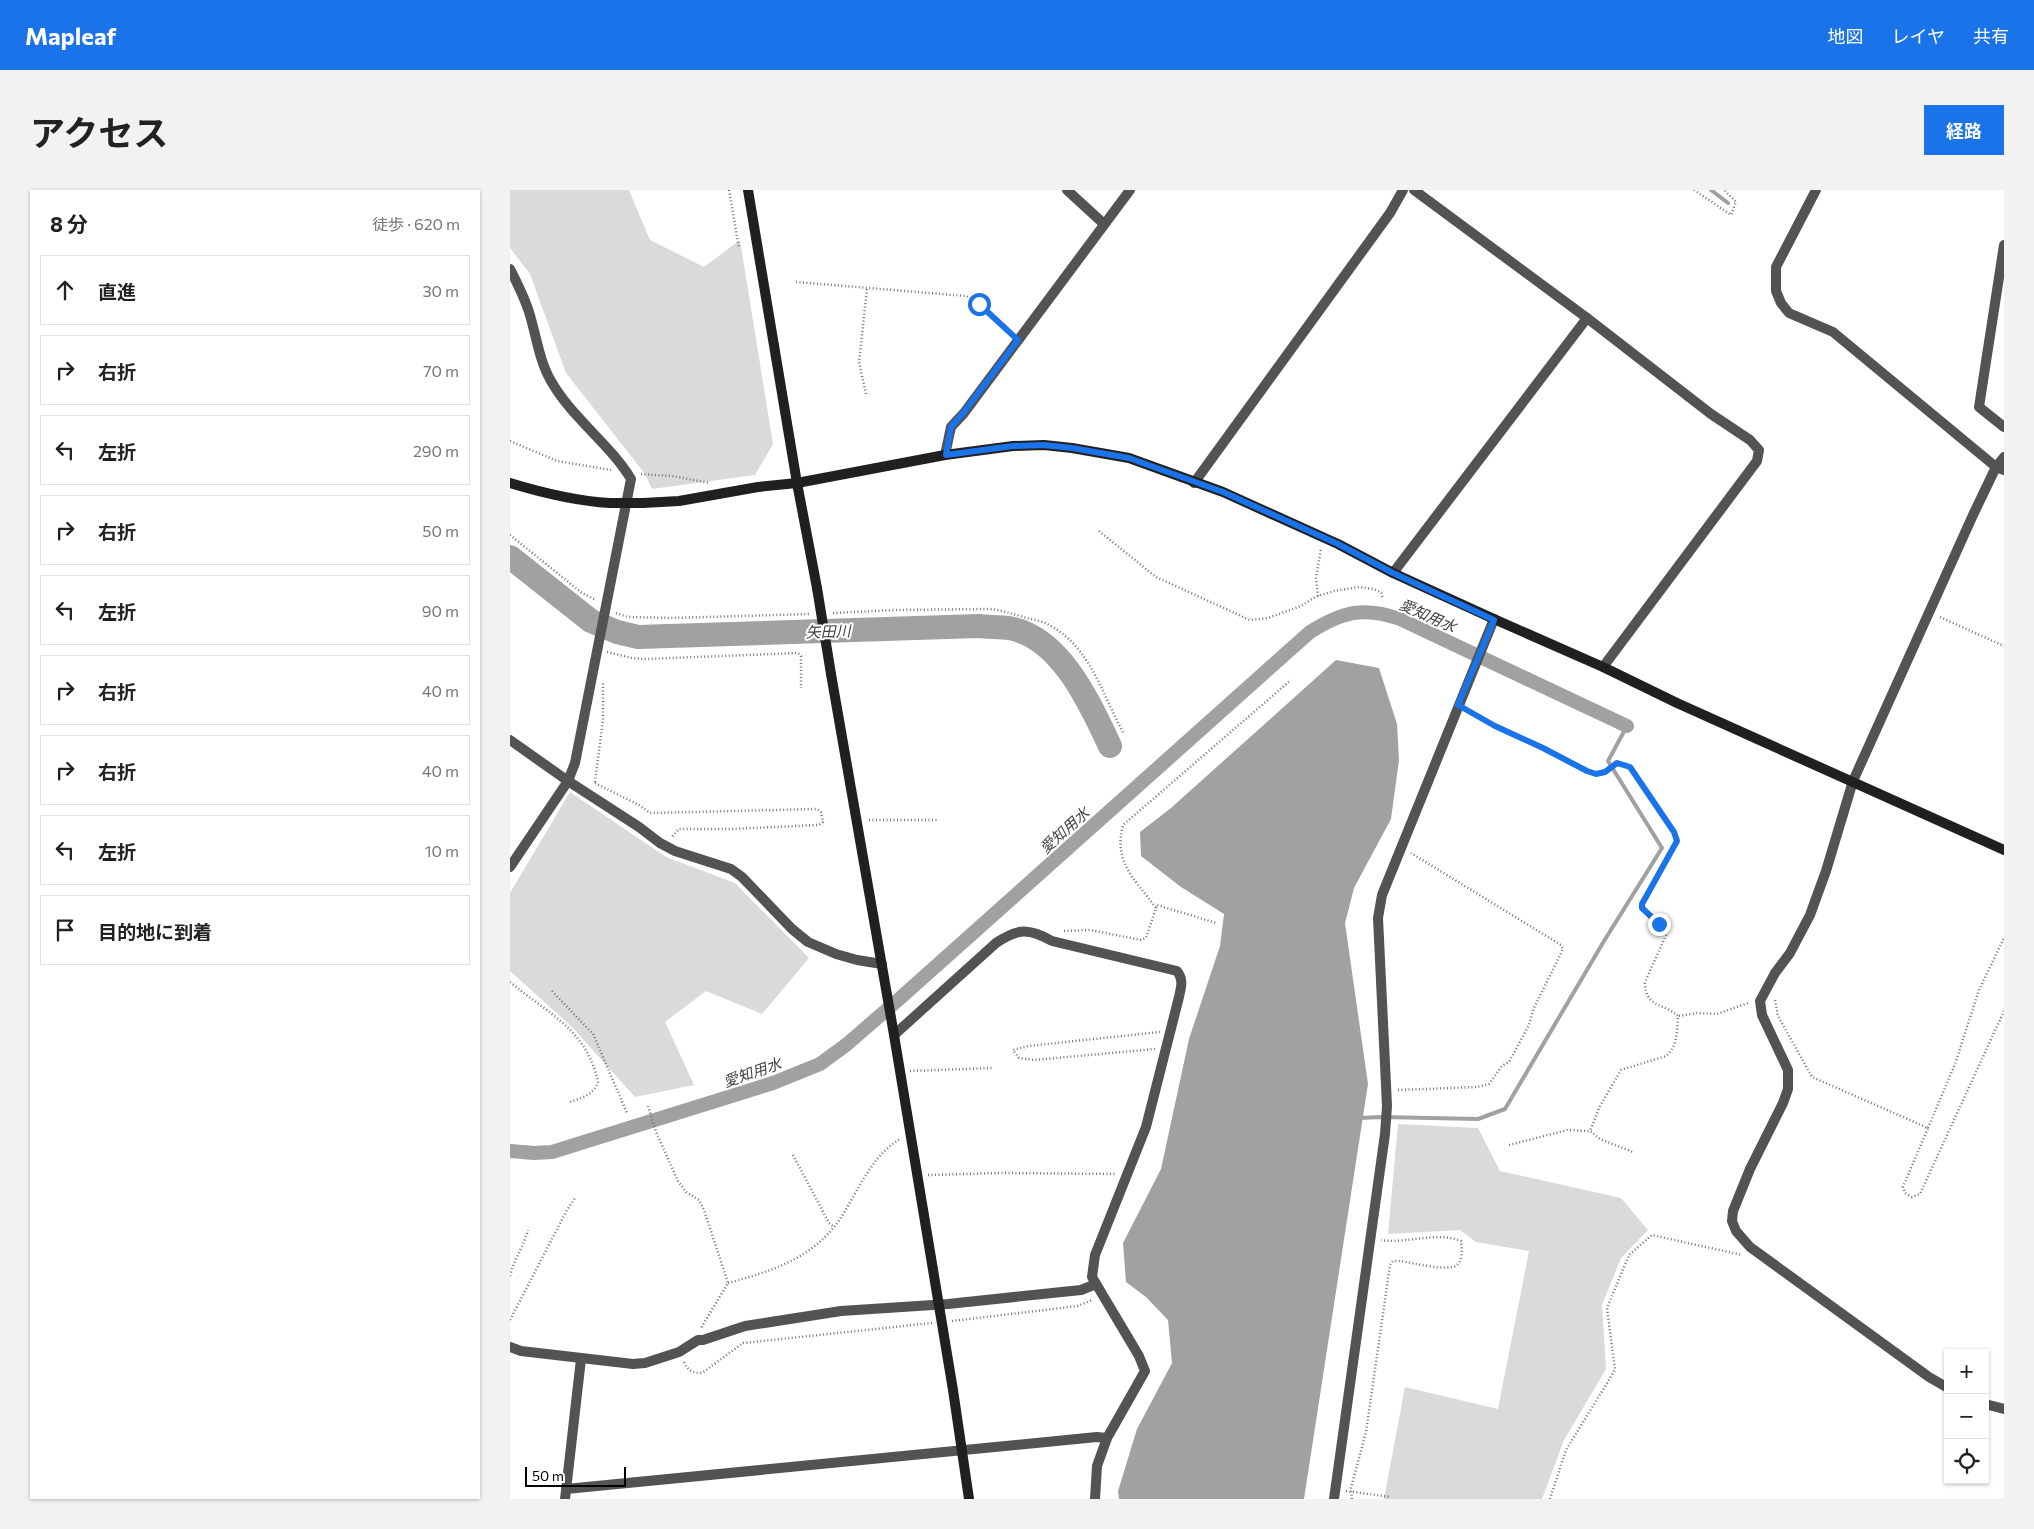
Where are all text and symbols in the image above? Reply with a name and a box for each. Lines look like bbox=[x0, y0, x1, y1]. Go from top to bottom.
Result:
text: Mapleaf bbox=[25, 21, 116, 50]
text: 地図 bbox=[1828, 25, 1864, 47]
text: レイヤ bbox=[1892, 25, 1945, 47]
text: 共有 bbox=[1973, 25, 2009, 47]
button: 経路 bbox=[1924, 105, 2004, 155]
text: アクセス bbox=[30, 110, 168, 153]
text: 8 分 bbox=[50, 211, 88, 236]
text: 徒歩 · 620 m bbox=[372, 214, 460, 233]
icon: ahead bbox=[51, 276, 79, 304]
text: 直進 bbox=[98, 280, 136, 303]
text: 30 m bbox=[422, 281, 459, 300]
route start bbox=[968, 293, 991, 316]
icon: right bbox=[51, 356, 79, 384]
text: 右折 bbox=[98, 360, 136, 383]
text: 70 m bbox=[423, 361, 459, 380]
icon: left bbox=[51, 436, 79, 464]
text: 左折 bbox=[98, 440, 136, 463]
text: 290 m bbox=[413, 441, 459, 460]
icon: right bbox=[51, 516, 79, 544]
text: 右折 bbox=[98, 520, 136, 543]
text: 50 m bbox=[422, 521, 459, 540]
water label: 愛知用水 bbox=[1397, 595, 1461, 636]
icon: left bbox=[51, 596, 79, 624]
text: 左折 bbox=[98, 600, 136, 623]
text: 90 m bbox=[422, 601, 459, 620]
water label: 矢田川 bbox=[805, 621, 853, 641]
icon: right bbox=[51, 676, 79, 704]
text: 右折 bbox=[98, 680, 136, 703]
text: 40 m bbox=[422, 681, 459, 700]
icon: right bbox=[51, 756, 79, 784]
text: 右折 bbox=[98, 760, 136, 783]
text: 40 m bbox=[422, 761, 459, 780]
water label: 愛知用水 bbox=[1036, 802, 1094, 857]
icon: left bbox=[51, 836, 79, 864]
text: 左折 bbox=[98, 840, 136, 863]
text: 10 m bbox=[425, 841, 459, 860]
route end bbox=[1648, 913, 1671, 936]
icon: arrive bbox=[51, 916, 79, 944]
text: 目的地に到着 bbox=[98, 920, 212, 943]
water label: 愛知用水 bbox=[721, 1053, 785, 1090]
map controls bbox=[1944, 1349, 1989, 1484]
button: + bbox=[1944, 1349, 1989, 1394]
button: − bbox=[1944, 1394, 1989, 1439]
button: locate bbox=[1944, 1439, 1989, 1484]
scale bar bbox=[525, 1464, 626, 1487]
text: 50 m bbox=[532, 1467, 564, 1484]

